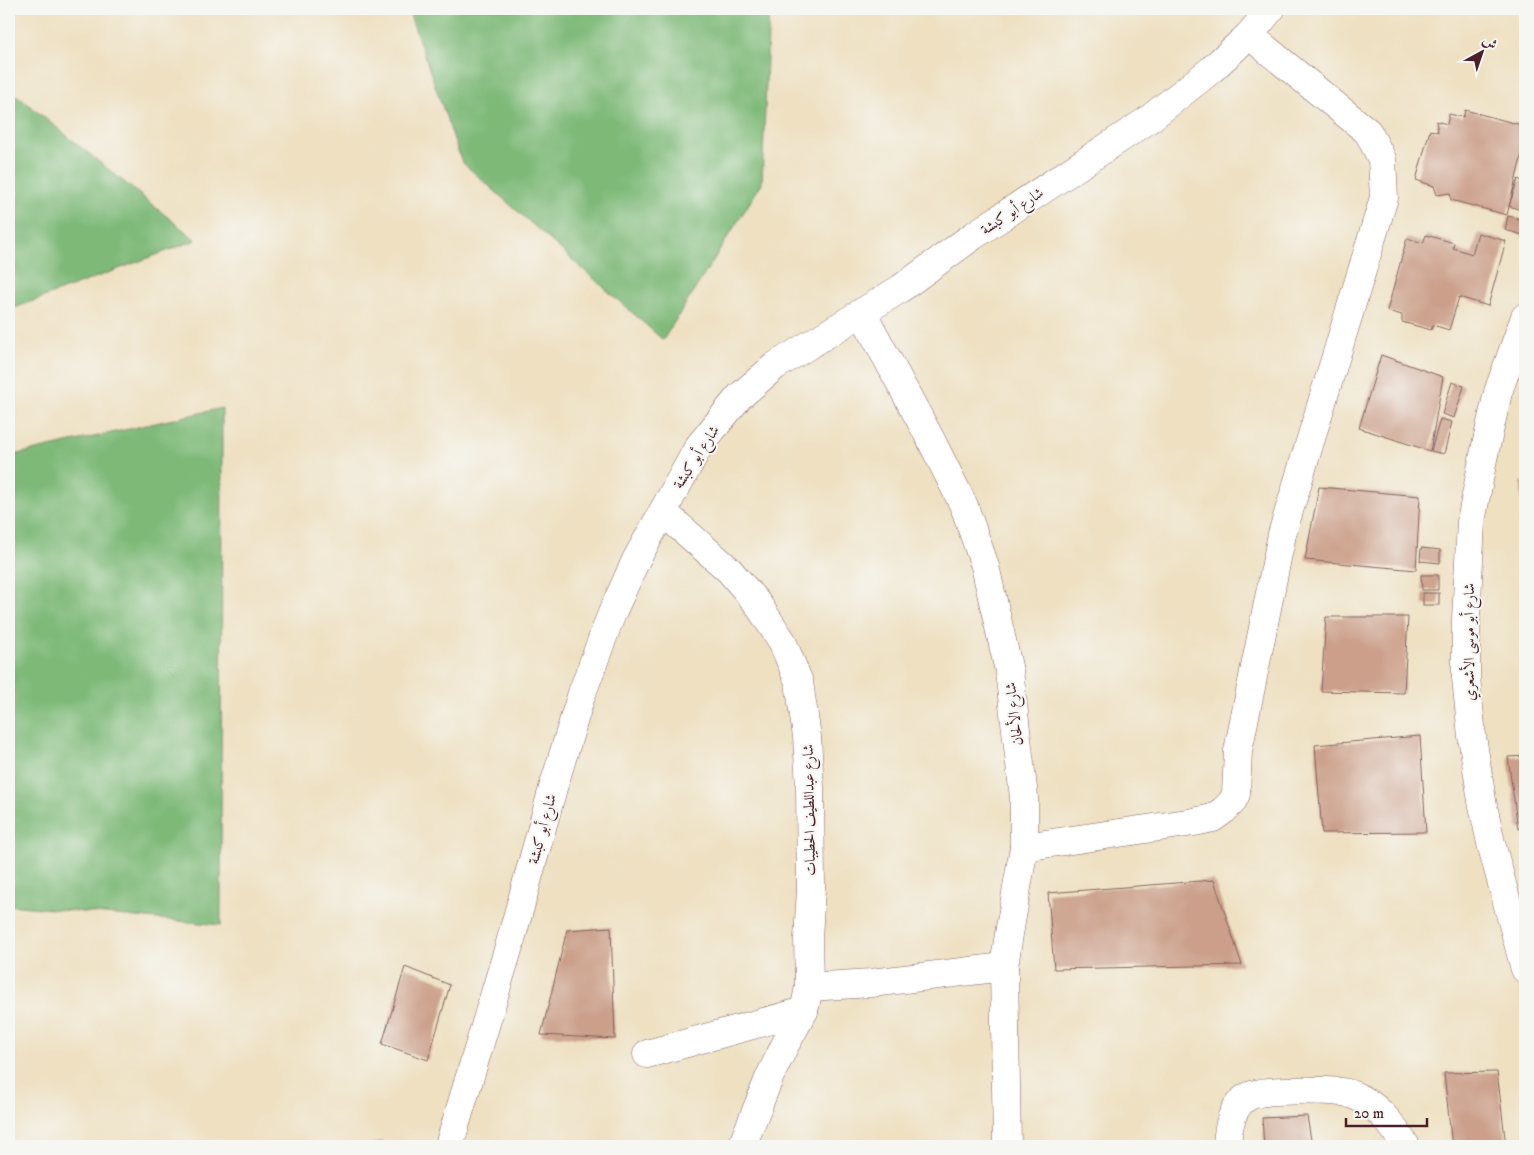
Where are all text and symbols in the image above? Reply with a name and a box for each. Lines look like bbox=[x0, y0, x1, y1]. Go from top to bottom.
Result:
north arrow bbox=[1456, 28, 1506, 78]
text: ش bbox=[1479, 31, 1501, 54]
street label: شارع أبو كبشة bbox=[976, 182, 1049, 242]
street label: شارع أبو كبشة bbox=[667, 421, 726, 494]
street label: شارع أبو موسى الأشعري bbox=[1458, 583, 1482, 701]
street label: شارع الألحان bbox=[999, 681, 1031, 747]
street label: شارع عبداللطيف الحطيبات bbox=[799, 744, 823, 876]
street label: شارع أبو كبشة bbox=[522, 791, 564, 867]
scale bar bbox=[1346, 1095, 1428, 1127]
text: 20 m bbox=[1354, 1104, 1384, 1123]

